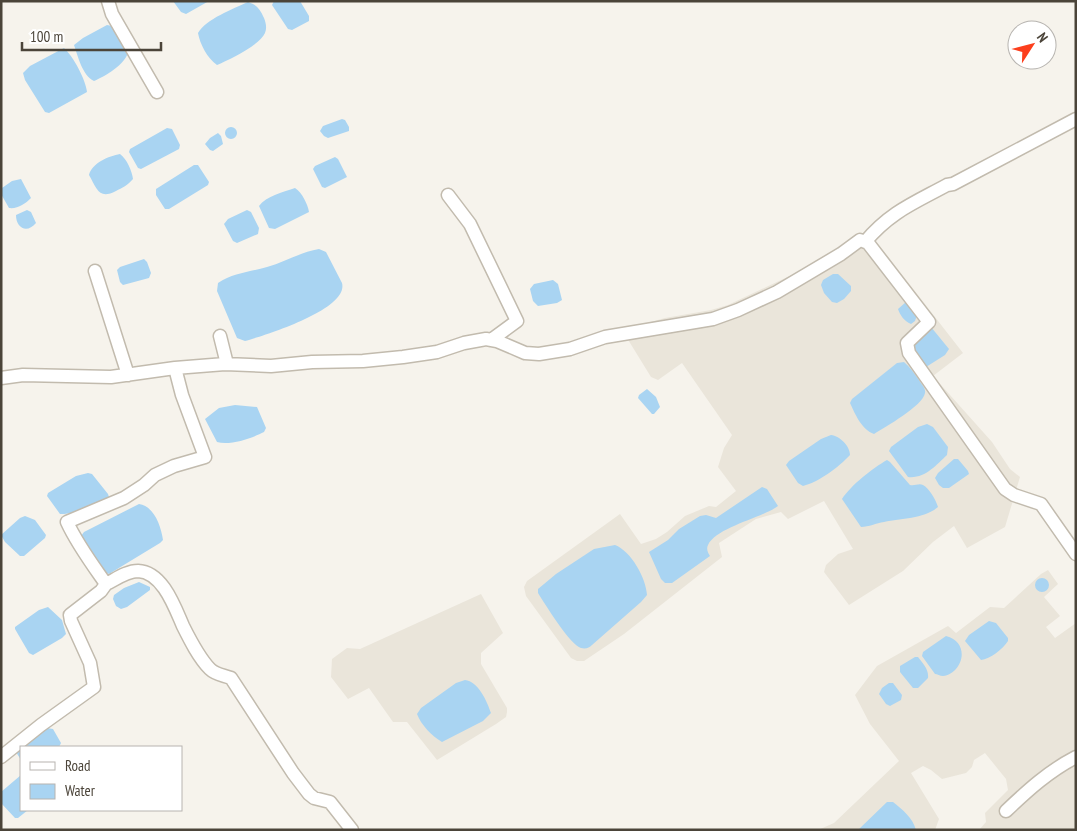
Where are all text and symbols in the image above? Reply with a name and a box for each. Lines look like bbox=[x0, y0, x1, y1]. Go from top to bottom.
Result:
scale bar bbox=[22, 20, 161, 52]
north arrow bbox=[1007, 20, 1057, 70]
text: 100 m bbox=[30, 27, 63, 46]
text: N bbox=[1033, 29, 1052, 46]
legend bbox=[20, 746, 182, 811]
text: Road bbox=[65, 756, 91, 775]
text: Water bbox=[65, 781, 96, 800]

